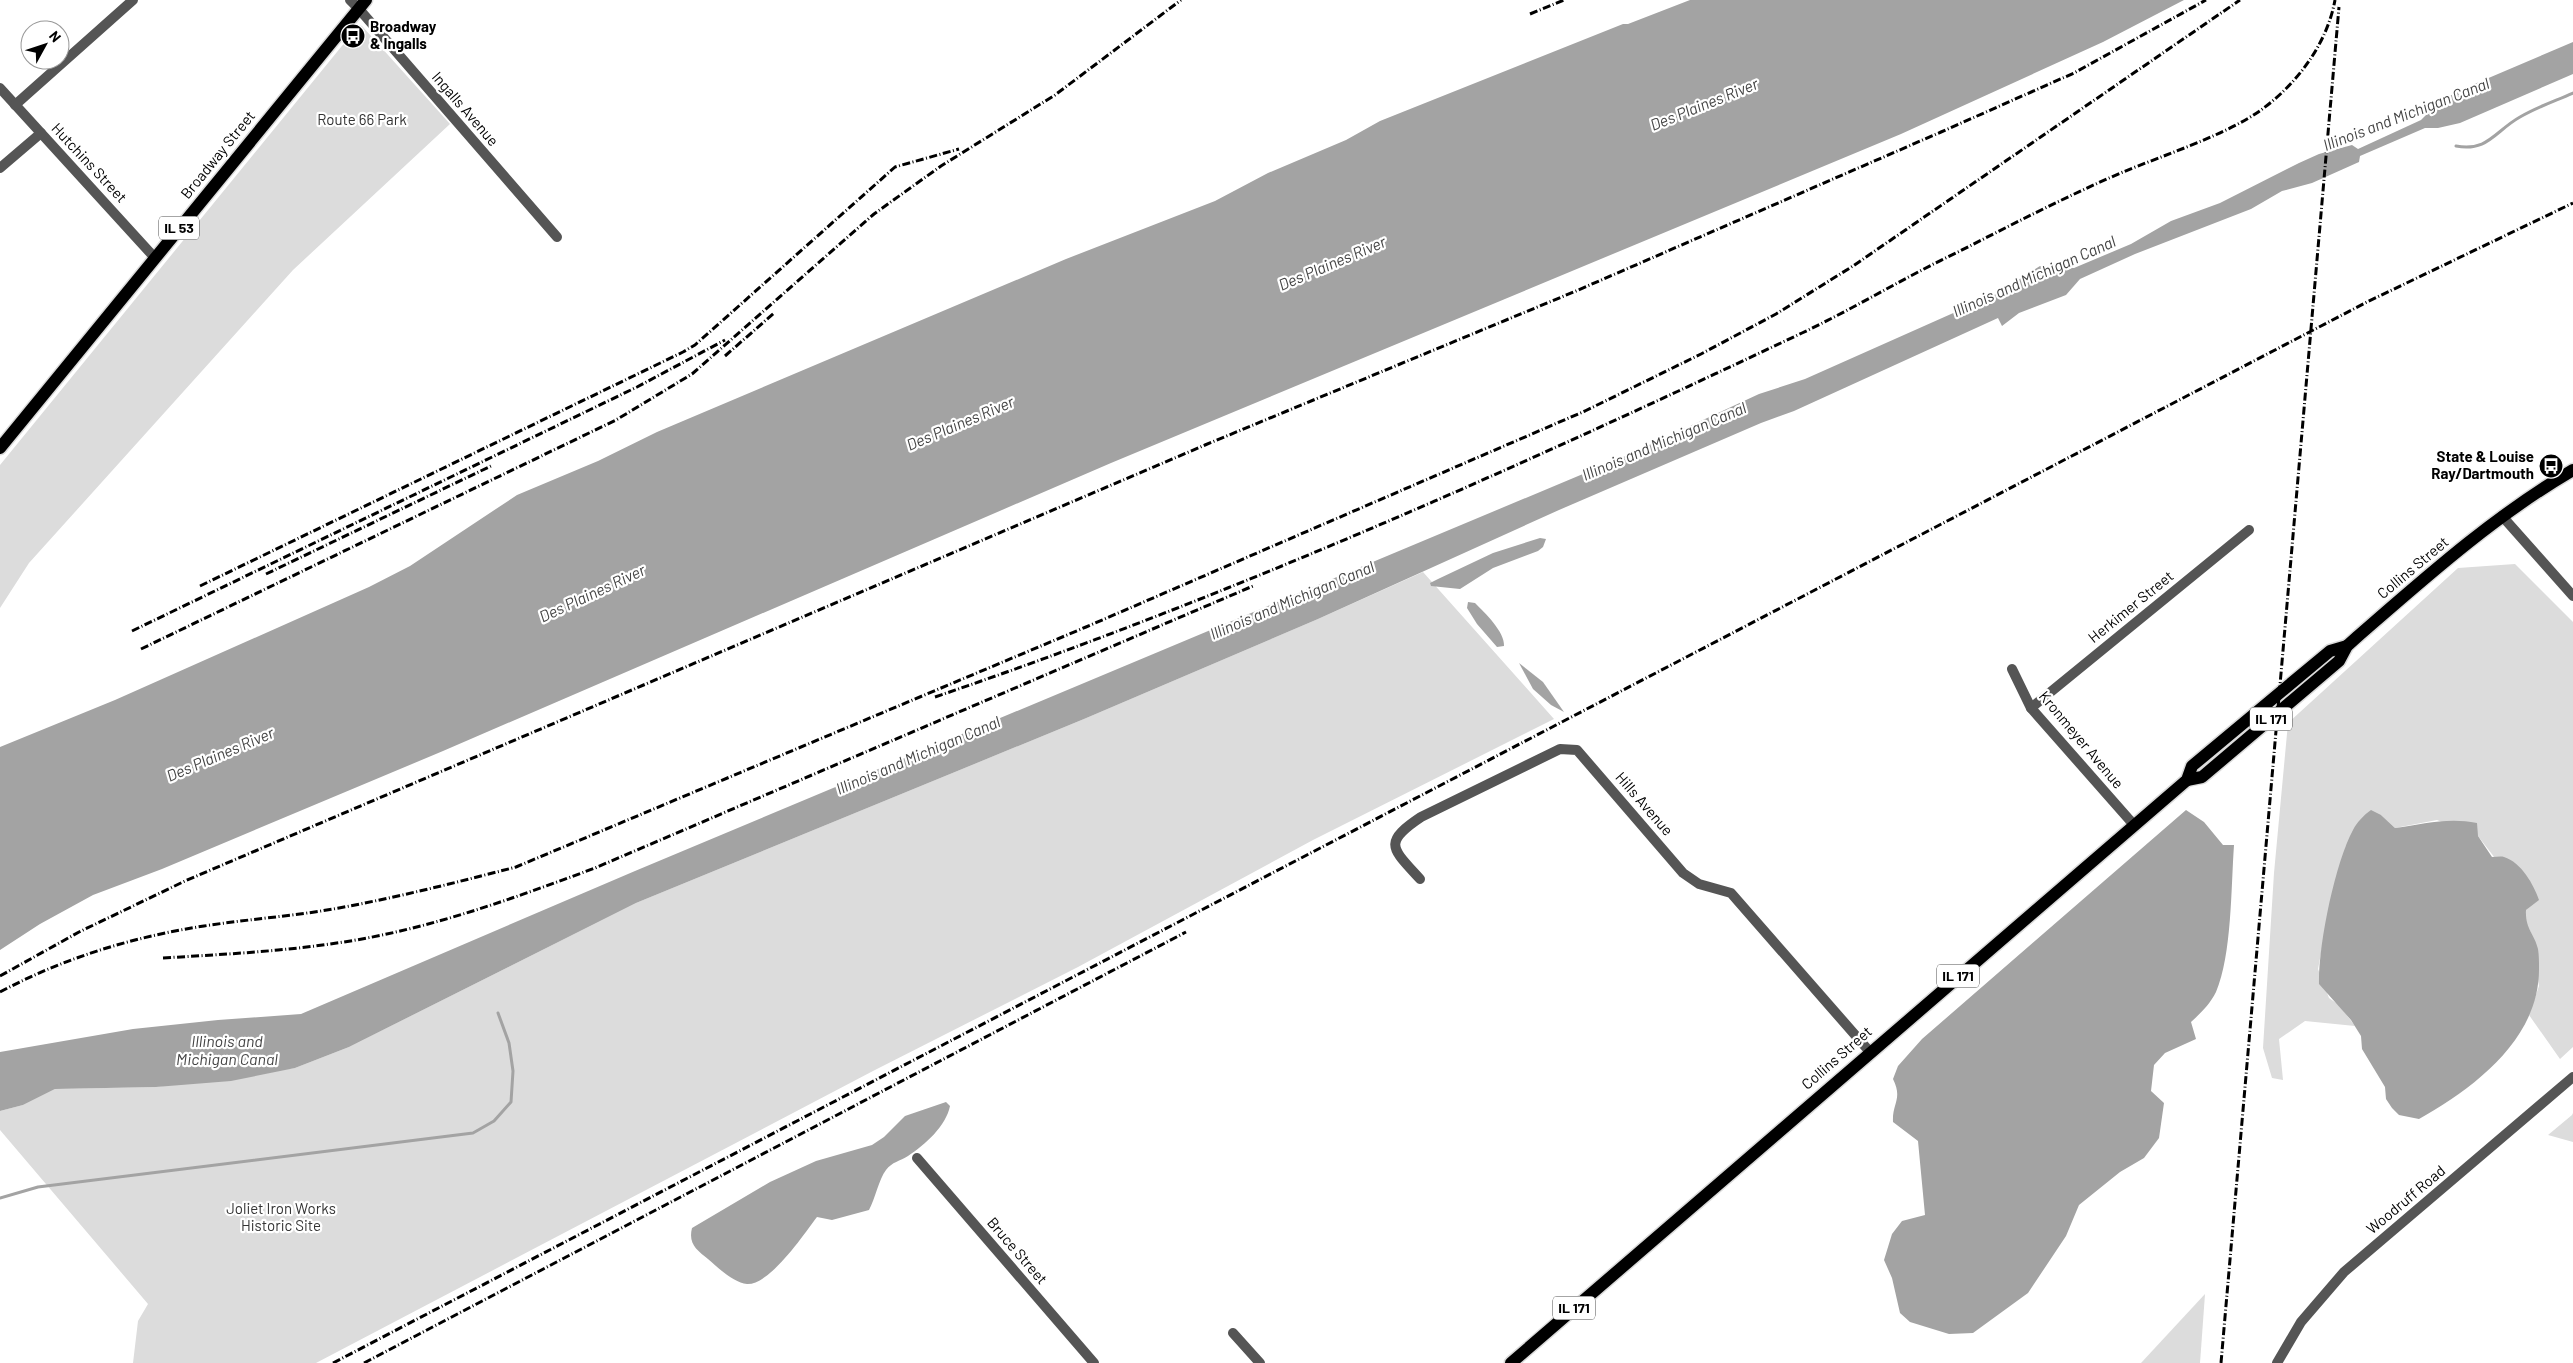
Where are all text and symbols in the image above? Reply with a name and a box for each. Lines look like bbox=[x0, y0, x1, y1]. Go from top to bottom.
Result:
place label: Broadway & Ingalls bbox=[370, 17, 437, 52]
north arrow bbox=[20, 20, 70, 70]
bus stop icon: Broadway & Ingalls bbox=[340, 23, 366, 49]
text: N bbox=[46, 27, 65, 45]
street label: Ingalls Avenue bbox=[429, 68, 503, 149]
water label: Des Plaines River bbox=[1647, 73, 1762, 134]
water label: Illinois and Michigan Canal bbox=[2320, 73, 2492, 154]
street label: Broadway Street bbox=[176, 107, 258, 202]
park label: Route 66 Park bbox=[317, 110, 407, 128]
street label: Hutchins Street bbox=[48, 119, 131, 206]
road number: IL 53 bbox=[159, 217, 199, 240]
water label: Des Plaines River bbox=[1275, 231, 1390, 294]
water label: Illinois and Michigan Canal bbox=[1949, 231, 2119, 320]
water label: Des Plaines River bbox=[903, 391, 1018, 454]
water label: Illinois and Michigan Canal bbox=[1579, 397, 1749, 484]
place label: State & Louise Ray/Dartmouth bbox=[2431, 447, 2534, 482]
bus stop icon: State & Louise Ray/Dartmouth bbox=[2538, 453, 2564, 479]
street label: Collins Street bbox=[2373, 532, 2452, 602]
water label: Illinois and Michigan Canal bbox=[1207, 556, 1377, 643]
water label: Des Plaines River bbox=[536, 559, 649, 625]
street label: Herkimer Street bbox=[2084, 566, 2177, 646]
street label: Kronmeyer Avenue bbox=[2036, 687, 2128, 792]
road number: IL 171 bbox=[2250, 708, 2292, 731]
water label: Illinois and Michigan Canal bbox=[833, 711, 1003, 798]
water label: Des Plaines River bbox=[163, 722, 278, 785]
street label: Hills Avenue bbox=[1612, 768, 1677, 839]
road number: IL 171 bbox=[1937, 964, 1979, 988]
street label: Collins Street bbox=[1798, 1022, 1875, 1093]
water label: Illinois and Michigan Canal bbox=[176, 1031, 278, 1068]
street label: Woodruff Road bbox=[2362, 1161, 2448, 1237]
park label: Joliet Iron Works Historic Site bbox=[226, 1199, 336, 1234]
street label: Bruce Street bbox=[984, 1213, 1052, 1287]
road number: IL 171 bbox=[1553, 1296, 1595, 1320]

